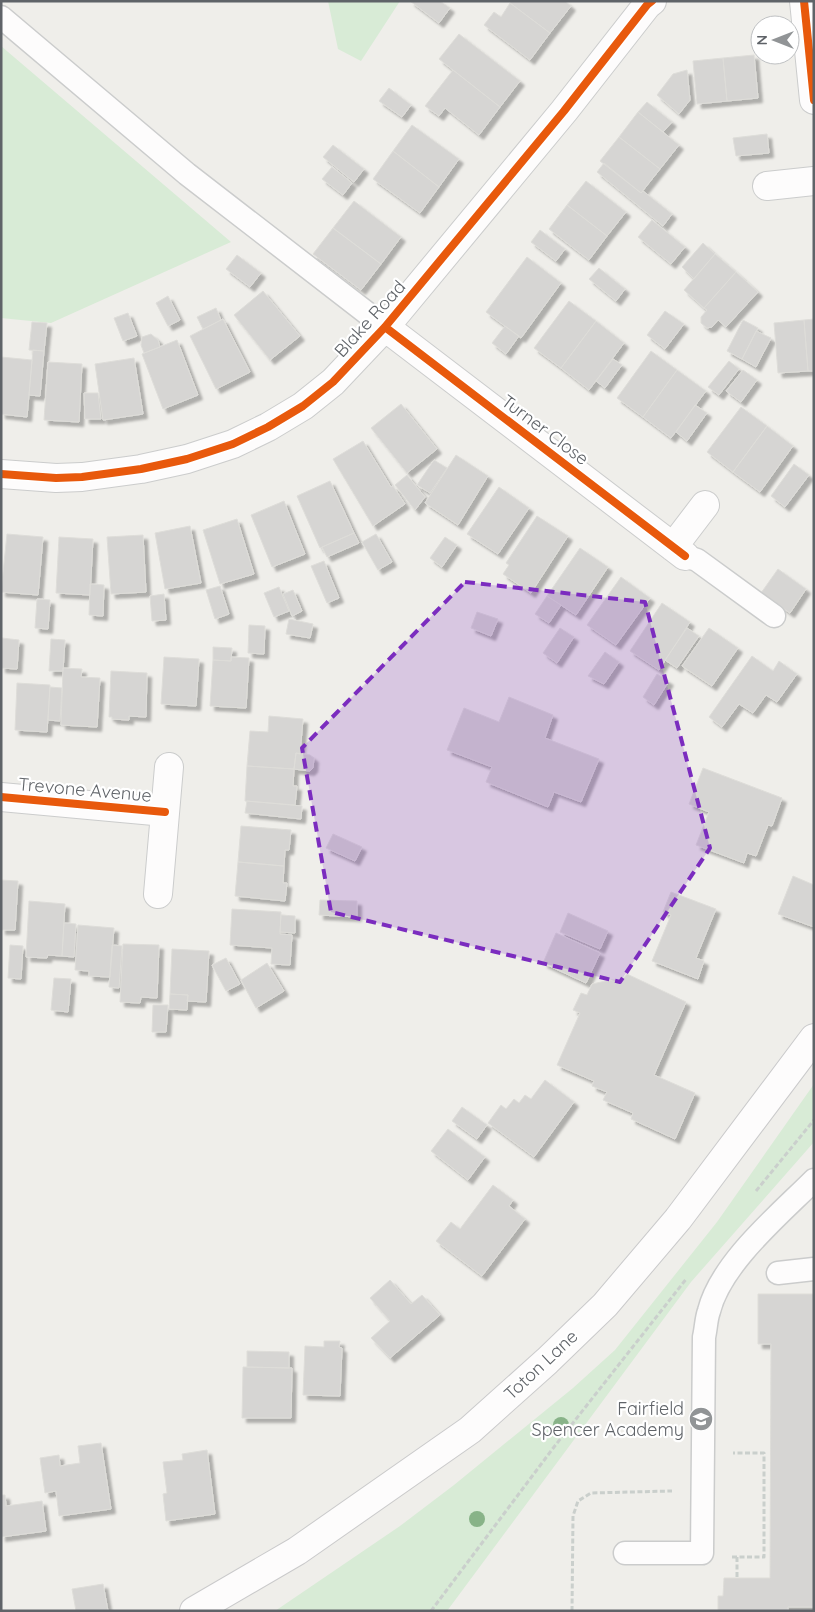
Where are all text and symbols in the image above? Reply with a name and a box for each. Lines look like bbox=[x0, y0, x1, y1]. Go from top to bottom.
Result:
north arrow bbox=[750, 15, 800, 65]
text: N bbox=[753, 35, 771, 45]
street label: Blake Road bbox=[329, 275, 410, 362]
street label: Turner Close bbox=[497, 389, 594, 470]
street label: Trevone Avenue bbox=[17, 772, 153, 807]
street label: Toton Lane bbox=[499, 1325, 582, 1405]
place label: Fairfield Spencer Academy bbox=[532, 1397, 684, 1441]
school or university icon: Fairfield Spencer Academy bbox=[688, 1406, 714, 1432]

